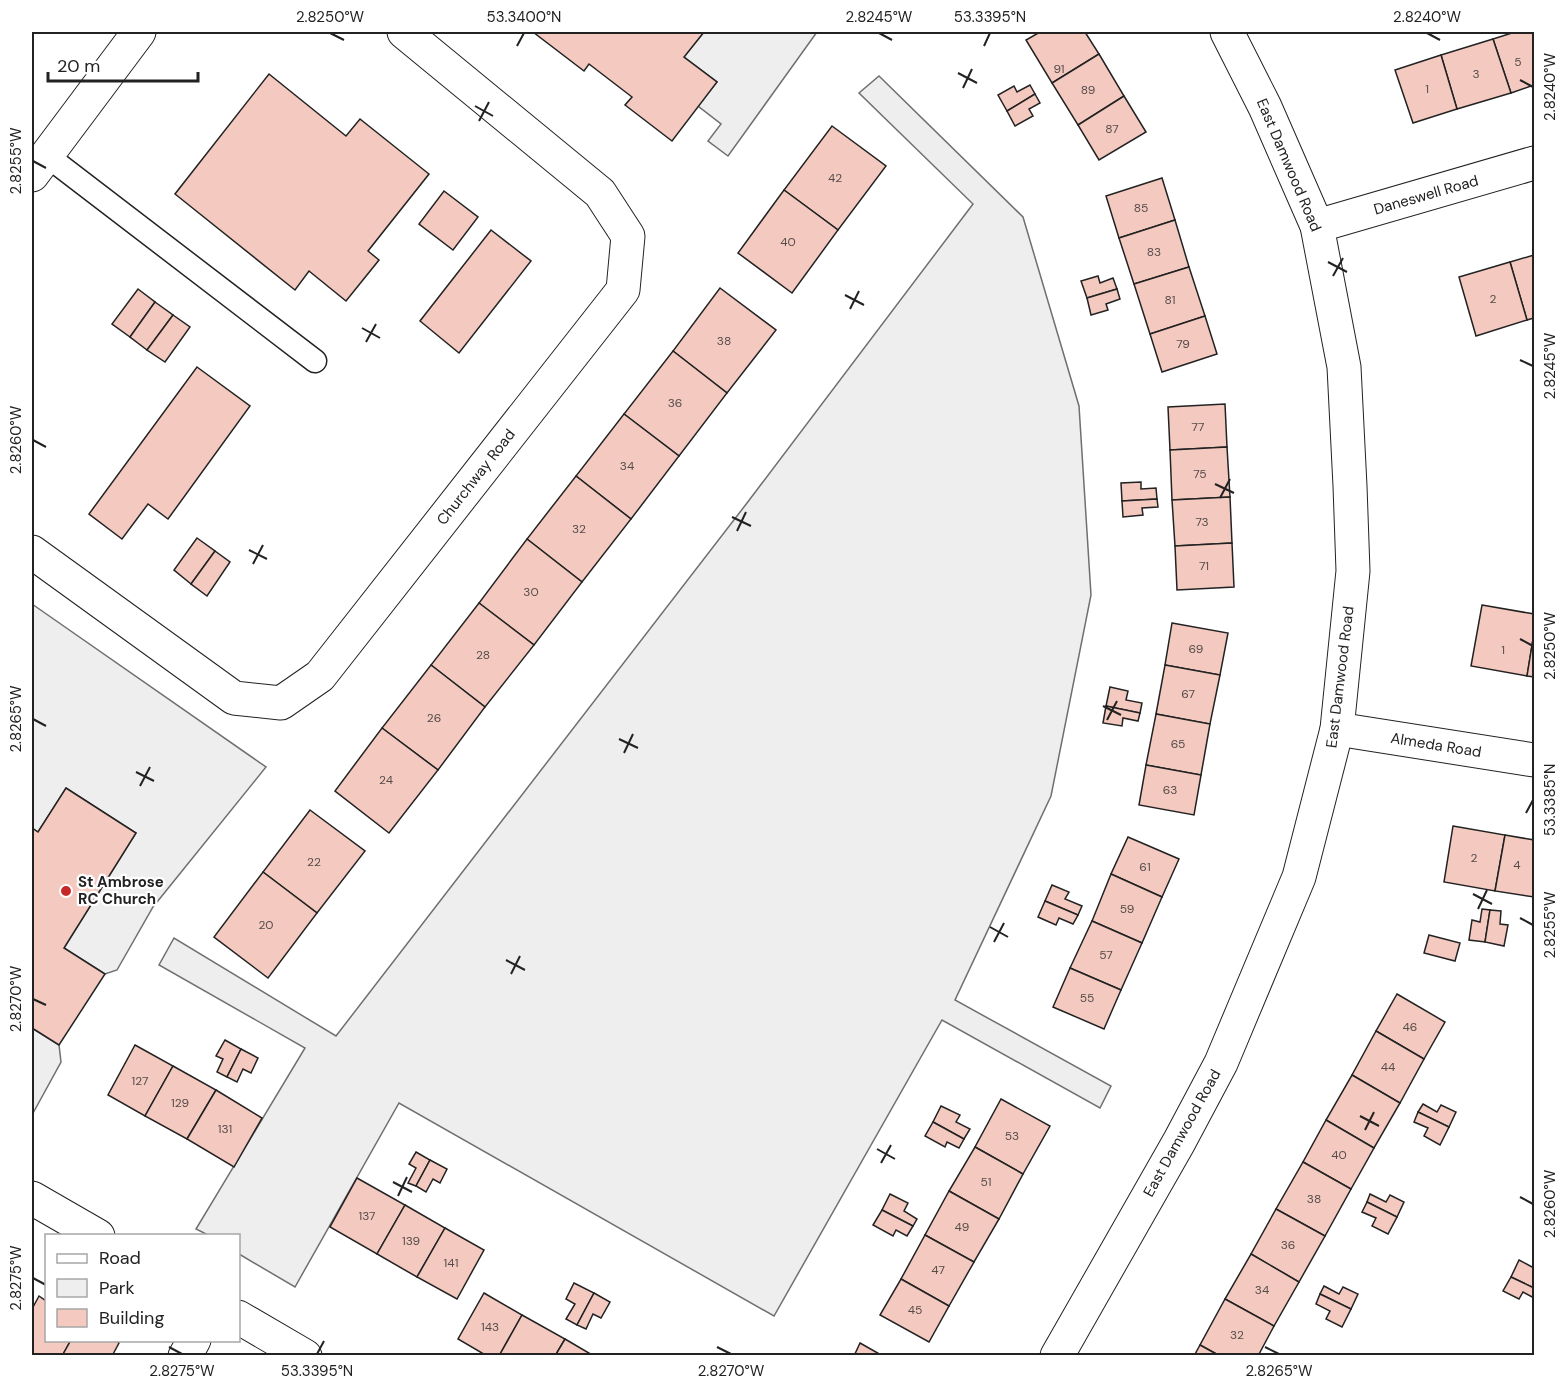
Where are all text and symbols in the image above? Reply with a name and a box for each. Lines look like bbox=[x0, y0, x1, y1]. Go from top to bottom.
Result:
text: 2.8250°W bbox=[296, 7, 365, 27]
text: 53.3400°N bbox=[487, 7, 562, 27]
text: 2.8245°W bbox=[846, 7, 913, 27]
text: 53.3395°N bbox=[954, 7, 1026, 27]
text: 2.8240°W bbox=[1393, 7, 1461, 27]
scale bar bbox=[48, 45, 198, 83]
text: 2.8240°W bbox=[1540, 53, 1560, 121]
text: 20 m bbox=[57, 54, 100, 78]
house number: 5 bbox=[1514, 54, 1522, 70]
house number: 91 bbox=[1053, 61, 1065, 77]
house number: 3 bbox=[1472, 66, 1480, 82]
house number: 1 bbox=[1425, 81, 1429, 97]
house number: 89 bbox=[1081, 82, 1095, 98]
street label: East Damwood Road bbox=[1252, 95, 1326, 235]
house number: 87 bbox=[1105, 121, 1119, 137]
text: 2.8255°W bbox=[6, 127, 26, 195]
house number: 42 bbox=[828, 170, 842, 186]
street label: Daneswell Road bbox=[1371, 170, 1481, 220]
house number: 85 bbox=[1134, 200, 1148, 216]
house number: 40 bbox=[780, 234, 796, 250]
house number: 83 bbox=[1147, 244, 1161, 260]
house number: 2 bbox=[1490, 291, 1497, 307]
house number: 81 bbox=[1165, 292, 1175, 308]
text: 2.8245°W bbox=[1540, 332, 1560, 399]
house number: 38 bbox=[717, 333, 731, 349]
house number: 79 bbox=[1176, 336, 1190, 352]
house number: 36 bbox=[668, 395, 682, 411]
text: 2.8260°W bbox=[6, 405, 26, 474]
house number: 77 bbox=[1192, 419, 1204, 435]
street label: Churchway Road bbox=[432, 425, 520, 529]
house number: 34 bbox=[620, 458, 634, 474]
house number: 75 bbox=[1193, 466, 1207, 482]
house number: 73 bbox=[1195, 514, 1209, 530]
house number: 32 bbox=[572, 521, 586, 537]
house number: 71 bbox=[1199, 558, 1209, 574]
house number: 30 bbox=[523, 584, 539, 600]
street label: East Damwood Road bbox=[1321, 605, 1359, 749]
text: 2.8250°W bbox=[1540, 611, 1560, 680]
house number: 69 bbox=[1189, 641, 1203, 657]
house number: 1 bbox=[1501, 642, 1505, 658]
house number: 28 bbox=[476, 647, 490, 663]
text: 2.8265°W bbox=[6, 685, 26, 753]
house number: 67 bbox=[1181, 686, 1195, 702]
house number: 26 bbox=[427, 710, 441, 726]
street label: Almeda Road bbox=[1389, 728, 1483, 762]
house number: 65 bbox=[1171, 736, 1185, 752]
text: 53.3385°N bbox=[1540, 764, 1560, 836]
house number: 24 bbox=[379, 772, 393, 788]
house number: 63 bbox=[1163, 782, 1177, 798]
house number: 2 bbox=[1471, 850, 1478, 866]
house number: 22 bbox=[307, 854, 321, 870]
house number: 4 bbox=[1513, 857, 1521, 873]
house number: 61 bbox=[1139, 859, 1151, 875]
place label: St Ambrose RC Church bbox=[78, 872, 164, 909]
marker: St Ambrose RC Church bbox=[59, 884, 73, 898]
text: 2.8255°W bbox=[1540, 891, 1560, 959]
house number: 59 bbox=[1120, 901, 1134, 917]
house number: 20 bbox=[258, 917, 274, 933]
house number: 57 bbox=[1099, 947, 1113, 963]
text: 2.8270°W bbox=[6, 965, 26, 1032]
house number: 55 bbox=[1080, 990, 1094, 1006]
house number: 46 bbox=[1403, 1019, 1417, 1035]
house number: 44 bbox=[1381, 1059, 1395, 1075]
street label: East Damwood Road bbox=[1139, 1066, 1225, 1200]
house number: 127 bbox=[132, 1073, 148, 1089]
house number: 129 bbox=[171, 1095, 189, 1111]
house number: 131 bbox=[218, 1121, 232, 1137]
house number: 53 bbox=[1005, 1128, 1019, 1144]
house number: 40 bbox=[1331, 1147, 1347, 1163]
text: 2.8260°W bbox=[1540, 1169, 1560, 1238]
house number: 51 bbox=[980, 1174, 992, 1190]
house number: 38 bbox=[1307, 1191, 1321, 1207]
house number: 137 bbox=[358, 1208, 376, 1224]
house number: 49 bbox=[955, 1219, 969, 1235]
house number: 139 bbox=[402, 1233, 420, 1249]
legend bbox=[45, 1234, 240, 1342]
house number: 36 bbox=[1281, 1237, 1295, 1253]
text: 2.8275°W bbox=[6, 1245, 26, 1311]
text: Road bbox=[99, 1246, 141, 1270]
house number: 141 bbox=[444, 1255, 458, 1271]
house number: 47 bbox=[931, 1262, 945, 1278]
text: Park bbox=[99, 1276, 135, 1300]
house number: 34 bbox=[1255, 1282, 1269, 1298]
house number: 45 bbox=[908, 1302, 922, 1318]
text: Building bbox=[99, 1306, 164, 1330]
house number: 143 bbox=[481, 1319, 499, 1335]
house number: 32 bbox=[1230, 1327, 1244, 1343]
text: 2.8275°W bbox=[149, 1361, 215, 1381]
text: 53.3395°N bbox=[281, 1361, 353, 1381]
text: 2.8270°W bbox=[698, 1361, 765, 1381]
text: 2.8265°W bbox=[1245, 1361, 1313, 1381]

